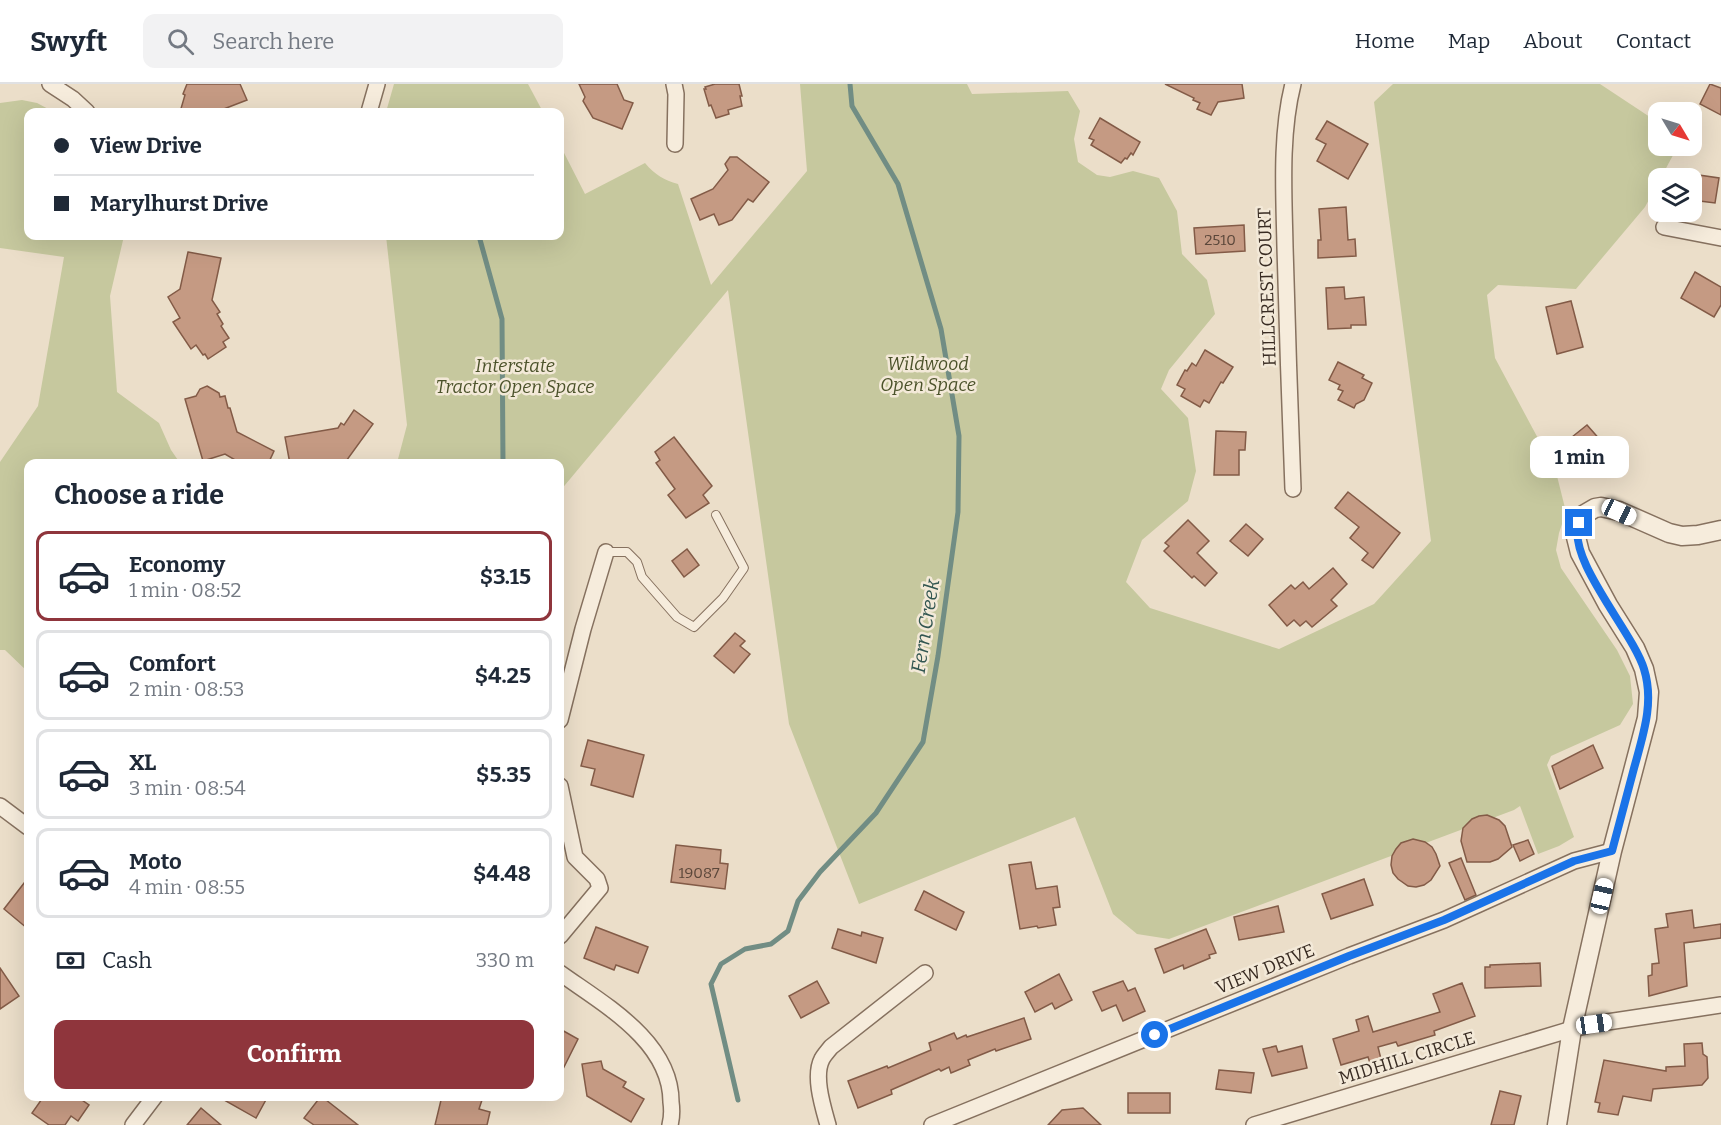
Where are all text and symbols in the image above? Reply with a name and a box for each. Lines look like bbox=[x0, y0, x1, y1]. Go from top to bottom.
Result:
search box bbox=[143, 14, 563, 68]
text: Swyft bbox=[30, 25, 107, 58]
icon: search bbox=[164, 25, 197, 58]
text: Search here bbox=[212, 28, 334, 55]
text: Home bbox=[1355, 28, 1415, 54]
text: Map bbox=[1448, 28, 1490, 54]
text: About bbox=[1523, 28, 1583, 54]
text: Contact bbox=[1616, 28, 1691, 54]
north arrow bbox=[1648, 102, 1702, 156]
map controls bbox=[1648, 102, 1702, 222]
text: View Drive bbox=[90, 132, 202, 159]
button: layers bbox=[1648, 168, 1702, 222]
text: Marylhurst Drive bbox=[90, 190, 268, 217]
street label: HILLCREST COURT bbox=[1253, 207, 1281, 367]
house number: 2510 bbox=[1204, 231, 1236, 249]
park label: Wildwood Open Space bbox=[880, 353, 976, 396]
park label: Interstate Tractor Open Space bbox=[436, 355, 594, 398]
callout: 1 min bbox=[1530, 436, 1628, 478]
text: 1 min bbox=[1554, 445, 1605, 469]
text: Choose a ride bbox=[54, 479, 224, 511]
car bbox=[1599, 496, 1639, 528]
route end bbox=[1565, 509, 1592, 536]
icon: car bbox=[57, 549, 111, 603]
text: Economy bbox=[129, 551, 225, 578]
text: $3.15 bbox=[480, 563, 531, 590]
water label: Fern Creek bbox=[906, 577, 944, 675]
text: 1 min · 08:52 bbox=[129, 578, 241, 602]
icon: car bbox=[57, 648, 111, 702]
text: Comfort bbox=[129, 650, 216, 677]
text: $4.25 bbox=[475, 662, 531, 689]
text: 2 min · 08:53 bbox=[129, 677, 244, 701]
icon: car bbox=[57, 747, 111, 801]
text: XL bbox=[129, 749, 156, 776]
text: $5.35 bbox=[476, 761, 531, 788]
text: 3 min · 08:54 bbox=[129, 776, 246, 800]
icon: car bbox=[57, 846, 111, 900]
text: Moto bbox=[129, 848, 182, 875]
text: $4.48 bbox=[473, 860, 531, 887]
house number: 19087 bbox=[678, 864, 720, 882]
text: 4 min · 08:55 bbox=[129, 875, 245, 899]
car bbox=[1589, 876, 1615, 916]
street label: VIEW DRIVE bbox=[1212, 939, 1318, 999]
icon: cash bbox=[54, 944, 87, 977]
text: Cash bbox=[102, 947, 152, 974]
text: 330 m bbox=[476, 948, 534, 972]
car bbox=[1575, 1013, 1613, 1035]
button: Confirm bbox=[54, 1020, 534, 1089]
route start bbox=[1141, 1021, 1168, 1048]
street label: MIDHILL CIRCLE bbox=[1336, 1027, 1478, 1089]

